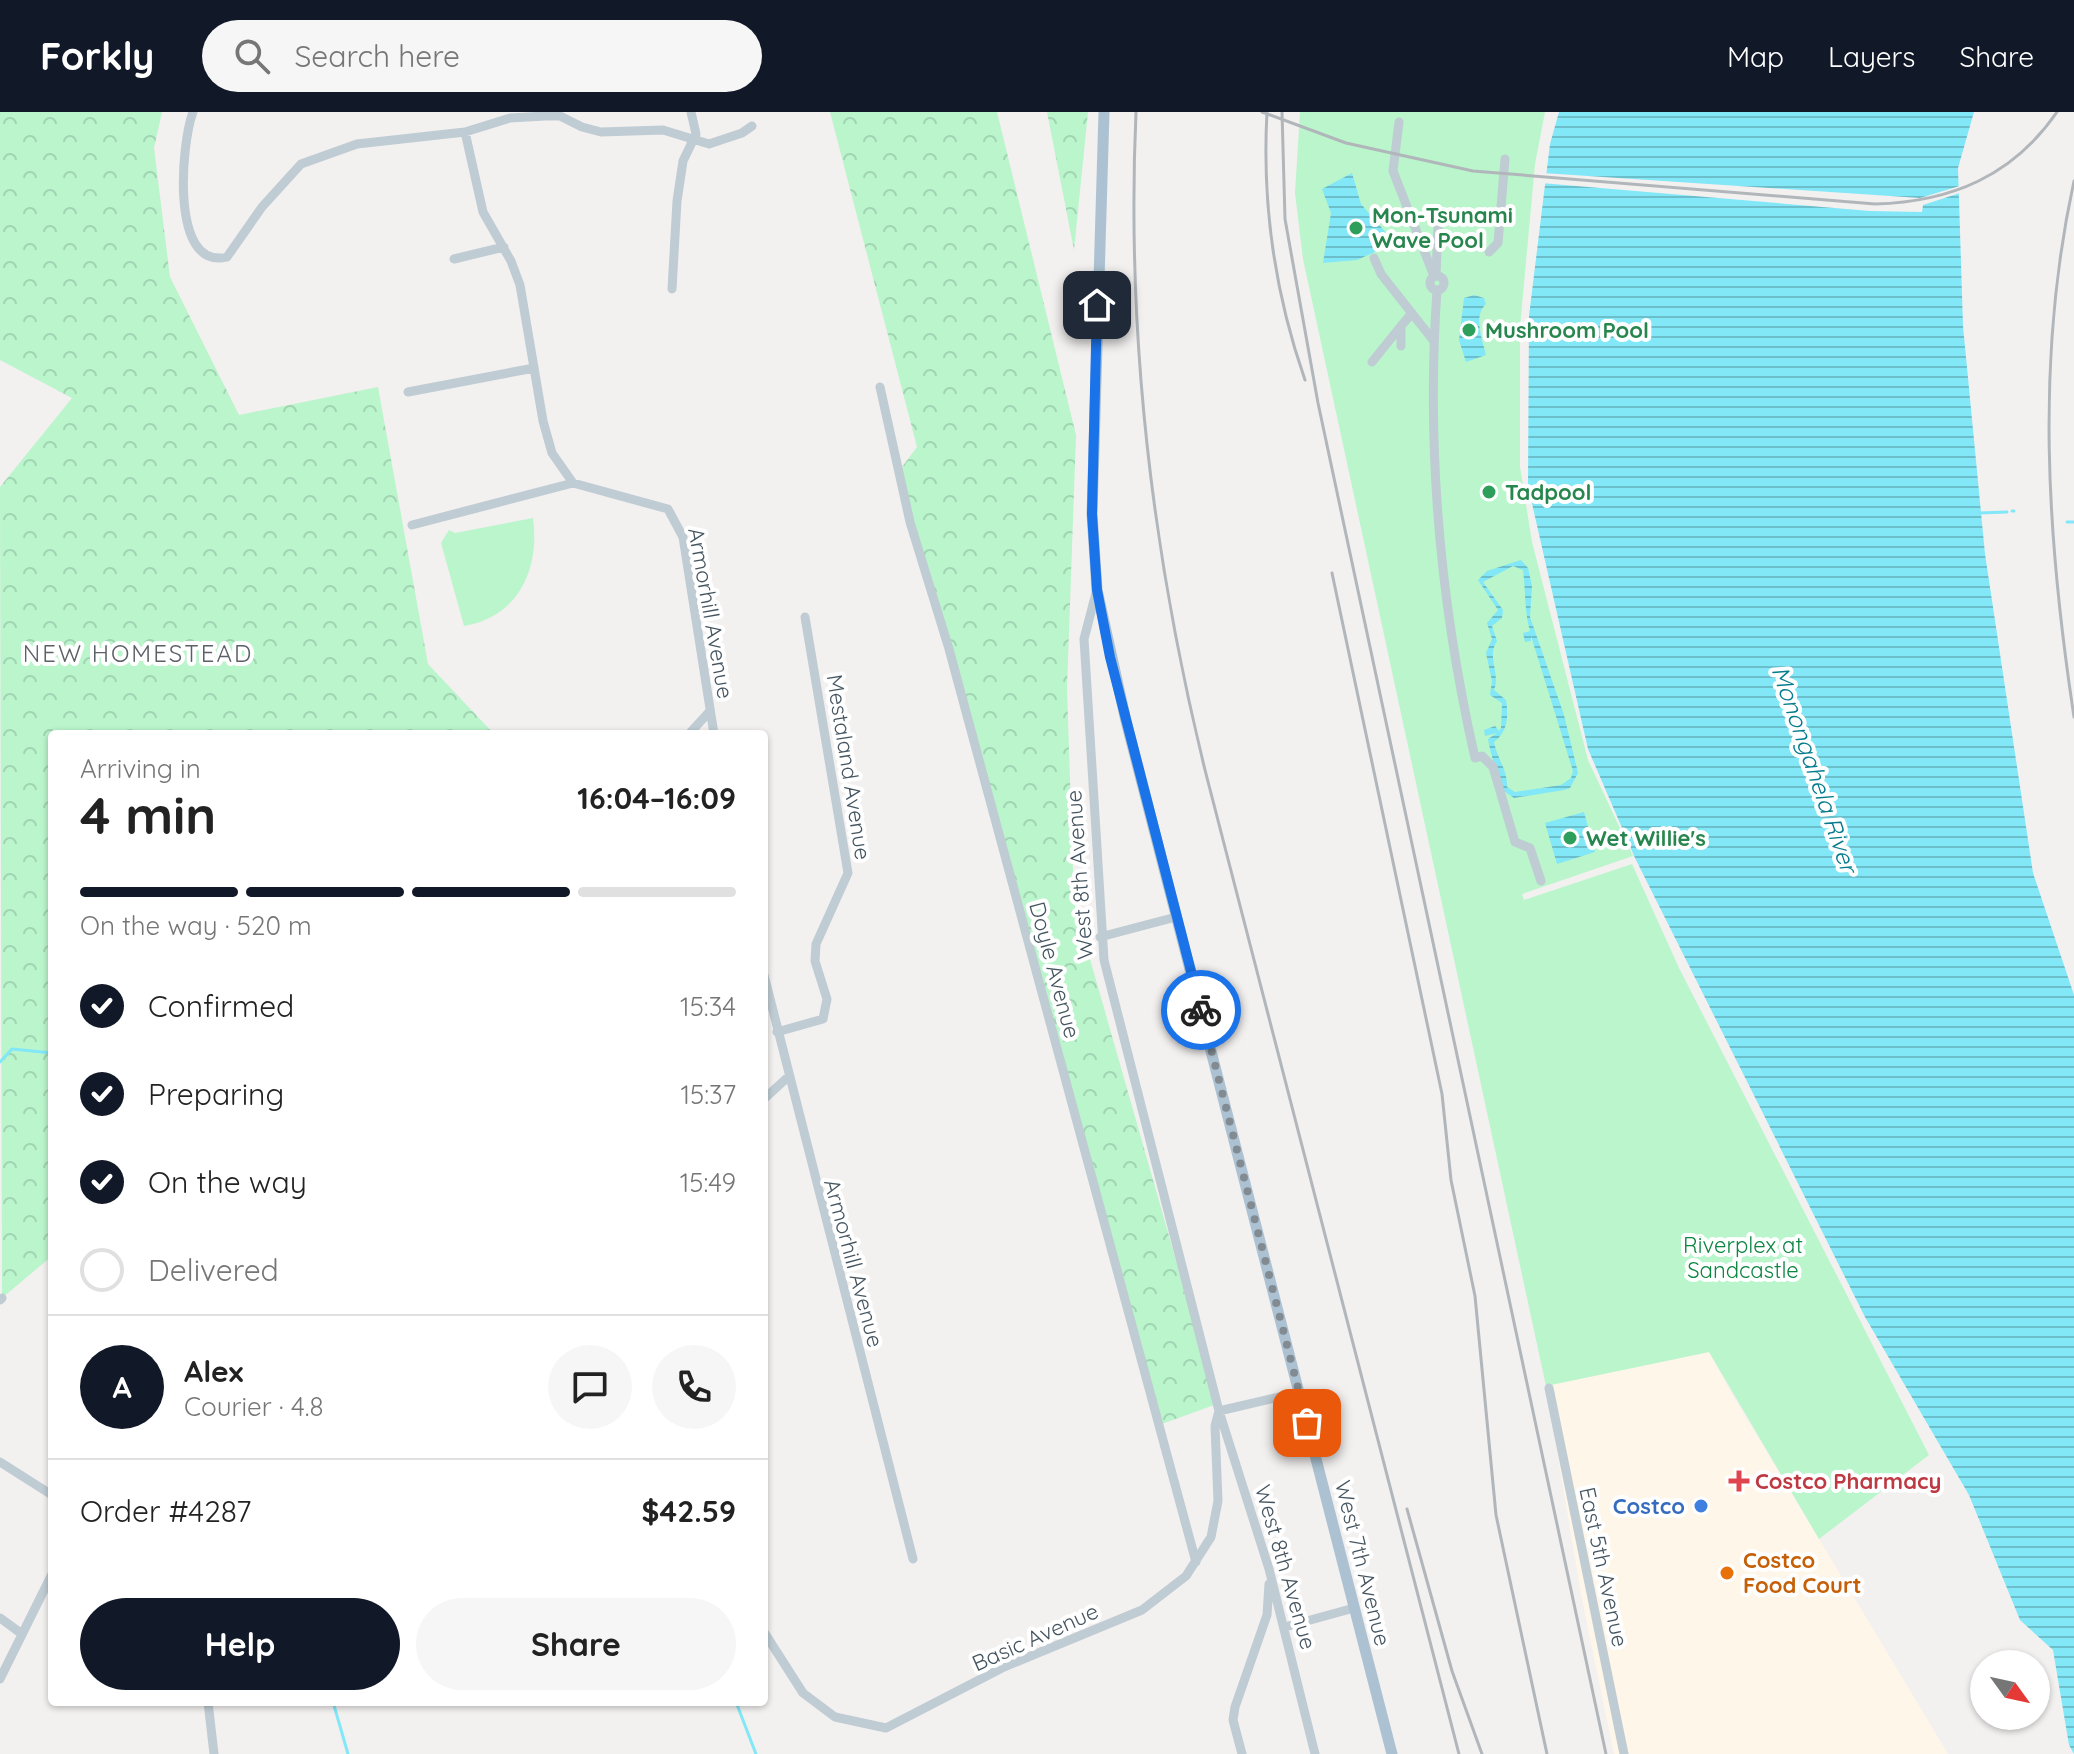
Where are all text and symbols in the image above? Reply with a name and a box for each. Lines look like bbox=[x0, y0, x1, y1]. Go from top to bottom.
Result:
search box bbox=[202, 20, 762, 92]
text: Forkly bbox=[40, 32, 154, 80]
icon: search bbox=[230, 34, 274, 78]
text: Search here bbox=[294, 37, 460, 75]
text: Map bbox=[1727, 39, 1784, 74]
text: Layers bbox=[1828, 39, 1915, 74]
text: Share bbox=[1959, 39, 2034, 74]
place label: Mon-Tsunami Wave Pool bbox=[1372, 201, 1513, 254]
marker: Mon-Tsunami Wave Pool bbox=[1347, 219, 1365, 237]
pin bbox=[1063, 271, 1131, 339]
icon: home bbox=[1075, 283, 1119, 327]
place label: Mushroom Pool bbox=[1485, 316, 1649, 344]
marker: Mushroom Pool bbox=[1460, 321, 1478, 339]
place label: Tadpool bbox=[1505, 478, 1591, 506]
marker: Tadpool bbox=[1480, 483, 1498, 501]
street label: Armorhill Avenue bbox=[682, 525, 740, 701]
district label: NEW HOMESTEAD bbox=[23, 638, 253, 668]
water label: Monongahela River bbox=[1766, 662, 1865, 879]
street label: Mestaland Avenue bbox=[821, 672, 877, 862]
text: Arriving in bbox=[80, 752, 201, 785]
text: 16:04–16:09 bbox=[577, 779, 736, 817]
text: 4 min bbox=[80, 782, 216, 847]
street label: West 8th Avenue bbox=[1059, 789, 1099, 961]
place label: Wet Willie's bbox=[1586, 824, 1706, 852]
marker: Wet Willie's bbox=[1561, 829, 1579, 847]
street label: Doyle Avenue bbox=[1023, 899, 1087, 1041]
text: On the way · 520 m bbox=[80, 909, 312, 942]
courier bbox=[1161, 970, 1241, 1050]
icon: check bbox=[80, 984, 124, 1028]
text: Confirmed bbox=[148, 987, 294, 1025]
icon: bike bbox=[1179, 988, 1223, 1032]
text: 15:34 bbox=[680, 990, 736, 1023]
icon: check bbox=[80, 1072, 124, 1116]
text: Preparing bbox=[148, 1075, 284, 1113]
text: 15:37 bbox=[680, 1078, 736, 1111]
icon: check bbox=[80, 1160, 124, 1204]
text: On the way bbox=[148, 1163, 307, 1201]
text: 15:49 bbox=[680, 1166, 736, 1199]
street label: Armorhill Avenue bbox=[818, 1176, 890, 1350]
park label: Riverplex at Sandcastle bbox=[1683, 1231, 1803, 1284]
text: Delivered bbox=[148, 1251, 279, 1289]
button: chat bbox=[548, 1345, 632, 1429]
button: phone bbox=[652, 1345, 736, 1429]
text: Alex bbox=[184, 1352, 243, 1390]
text: A bbox=[112, 1368, 132, 1406]
pin bbox=[1273, 1389, 1341, 1457]
text: Courier · 4.8 bbox=[184, 1390, 323, 1423]
icon: bag bbox=[1285, 1401, 1329, 1445]
place label: Costco Pharmacy bbox=[1755, 1467, 1941, 1495]
marker: Costco Pharmacy bbox=[1730, 1472, 1748, 1490]
street label: West 7th Avenue bbox=[1329, 1477, 1397, 1649]
street label: West 8th Avenue bbox=[1249, 1481, 1323, 1653]
street label: East 5th Avenue bbox=[1573, 1484, 1635, 1650]
text: Order #4287 bbox=[80, 1492, 251, 1530]
text: $42.59 bbox=[642, 1492, 736, 1530]
place label: Costco bbox=[1613, 1492, 1685, 1520]
marker: Costco bbox=[1692, 1497, 1710, 1515]
place label: Costco Food Court bbox=[1743, 1546, 1861, 1599]
marker: Costco Food Court bbox=[1718, 1564, 1736, 1582]
street label: Basic Avenue bbox=[967, 1597, 1103, 1677]
button: Help bbox=[80, 1598, 400, 1690]
button: Share bbox=[416, 1598, 736, 1690]
north arrow bbox=[1970, 1650, 2050, 1730]
map controls bbox=[1970, 1650, 2050, 1730]

